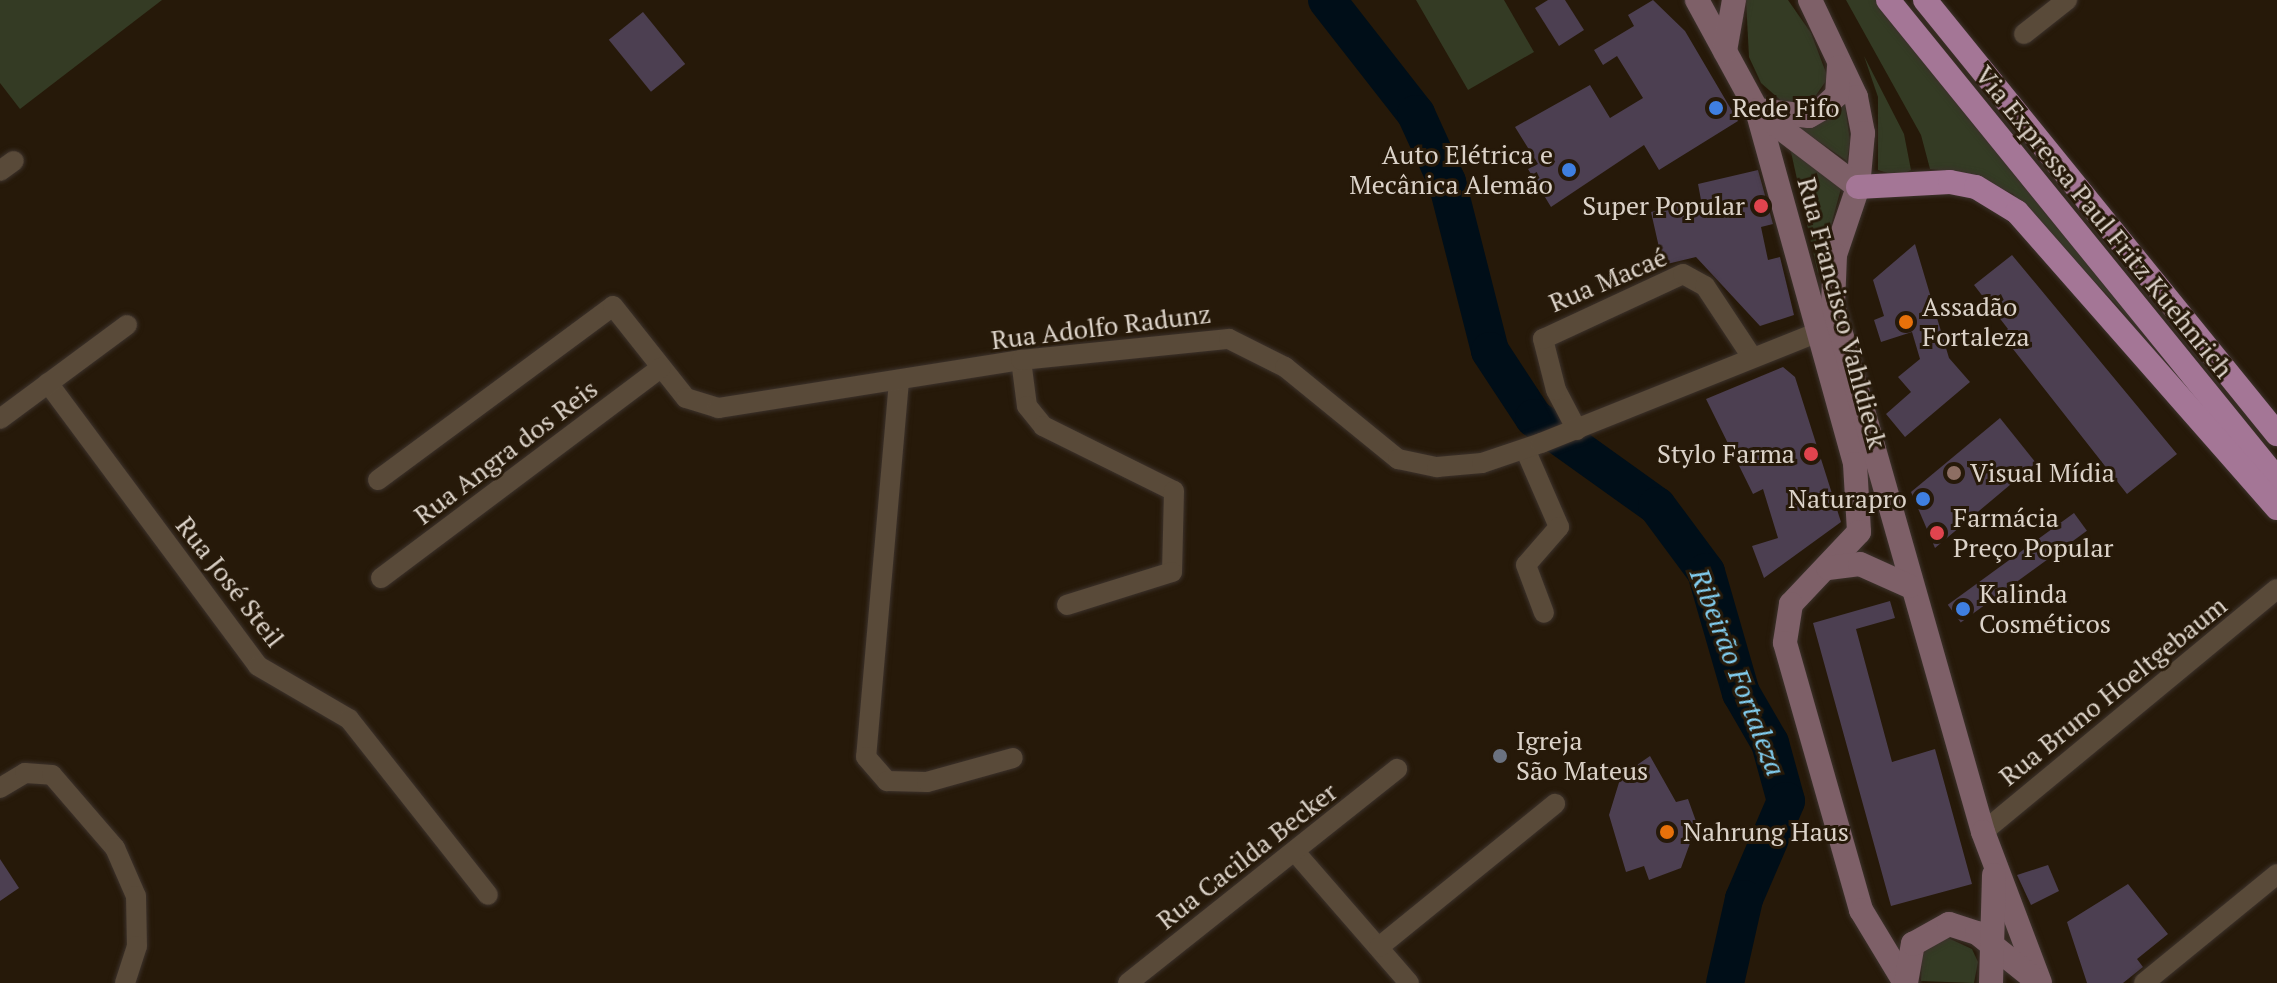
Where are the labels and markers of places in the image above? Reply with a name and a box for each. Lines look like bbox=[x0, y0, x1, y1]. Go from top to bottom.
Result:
place label: Rede Fifo bbox=[1732, 92, 1840, 124]
marker: Rede Fifo bbox=[1707, 99, 1725, 117]
place label: Auto Elétrica e Mecânica Alemão bbox=[1349, 139, 1553, 200]
marker: Auto Elétrica e Mecânica Alemão bbox=[1560, 161, 1578, 179]
place label: Super Popular bbox=[1582, 190, 1745, 222]
marker: Super Popular bbox=[1752, 197, 1770, 215]
place label: Assadão Fortaleza bbox=[1922, 291, 2030, 352]
marker: Assadão Fortaleza bbox=[1897, 313, 1915, 331]
place label: Stylo Farma bbox=[1657, 438, 1795, 470]
marker: Stylo Farma bbox=[1802, 445, 1820, 463]
place label: Visual Mídia bbox=[1970, 457, 2115, 489]
marker: Visual Mídia bbox=[1945, 464, 1963, 482]
place label: Naturapro bbox=[1788, 483, 1907, 515]
marker: Naturapro bbox=[1914, 490, 1932, 508]
place label: Farmácia Preço Popular bbox=[1953, 502, 2114, 564]
marker: Farmácia Preço Popular bbox=[1928, 524, 1946, 542]
place label: Kalinda Cosméticos bbox=[1979, 578, 2111, 640]
marker: Kalinda Cosméticos bbox=[1954, 600, 1972, 618]
place label: Igreja São Mateus bbox=[1516, 725, 1648, 786]
marker: Igreja São Mateus bbox=[1491, 747, 1509, 765]
place label: Nahrung Haus bbox=[1683, 816, 1849, 848]
marker: Nahrung Haus bbox=[1658, 823, 1676, 841]

